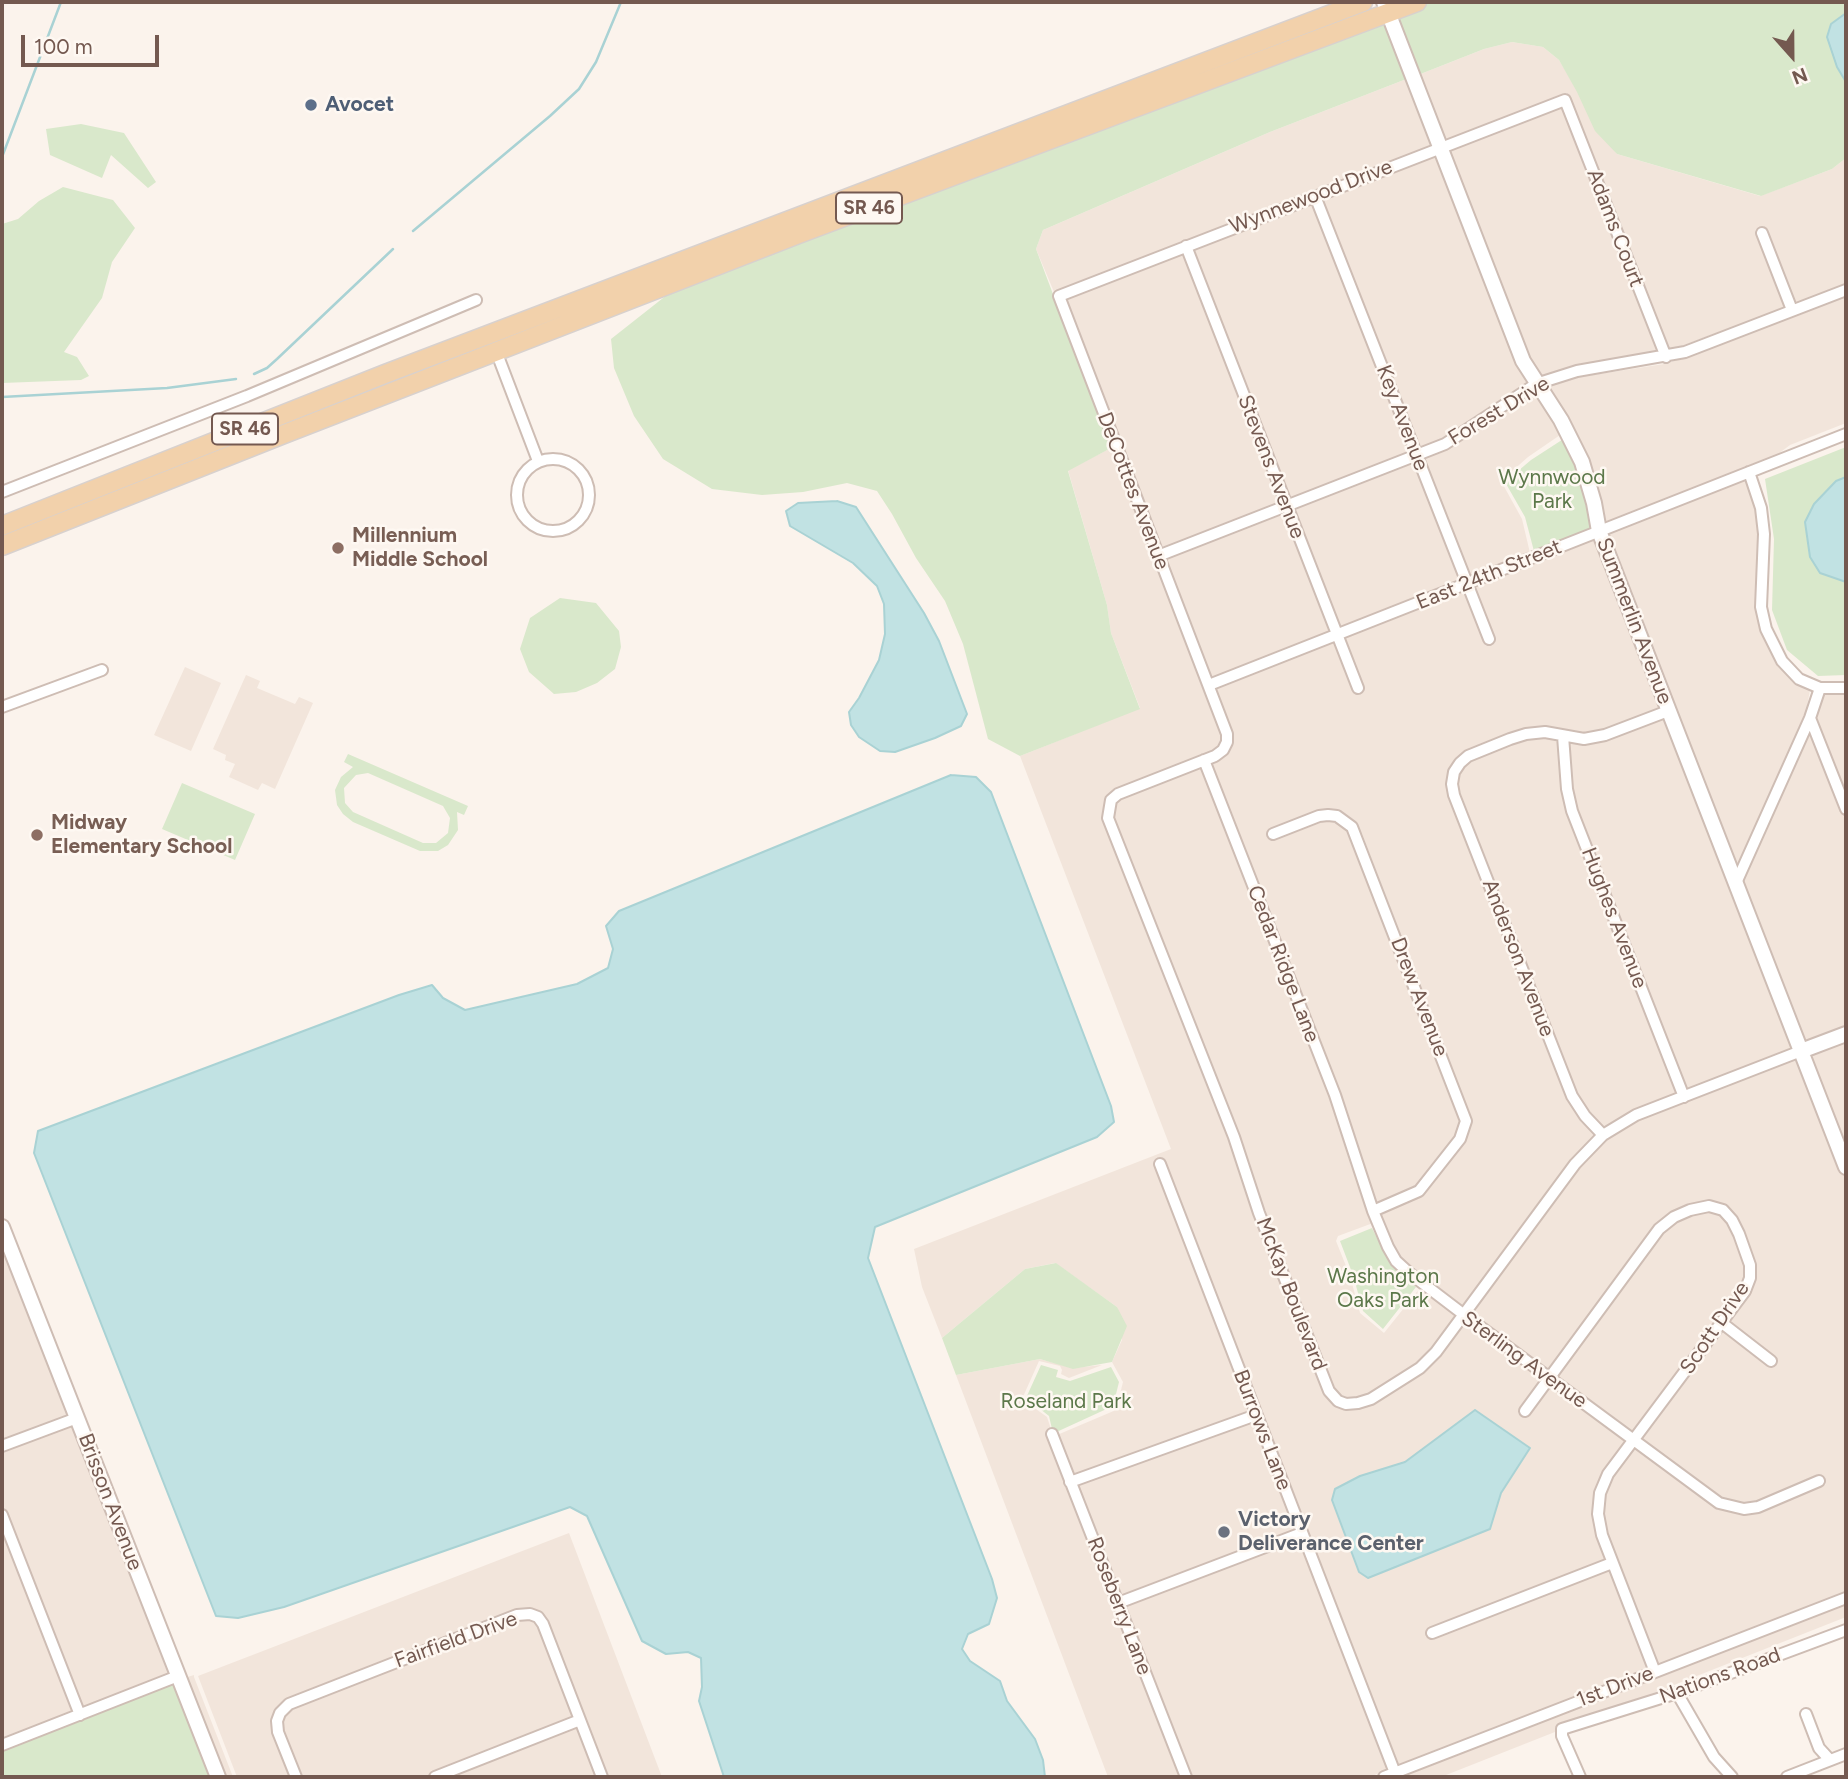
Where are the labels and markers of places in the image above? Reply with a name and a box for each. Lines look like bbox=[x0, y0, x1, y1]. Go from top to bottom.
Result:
place label: Avocet bbox=[325, 92, 394, 118]
marker: Avocet bbox=[303, 97, 319, 113]
place label: Millennium Middle School bbox=[352, 523, 488, 573]
marker: Millennium Middle School bbox=[330, 540, 346, 556]
place label: Midway Elementary School bbox=[51, 810, 232, 860]
marker: Midway Elementary School bbox=[29, 827, 45, 843]
place label: Victory Deliverance Center bbox=[1238, 1507, 1424, 1557]
marker: Victory Deliverance Center bbox=[1216, 1524, 1232, 1540]

